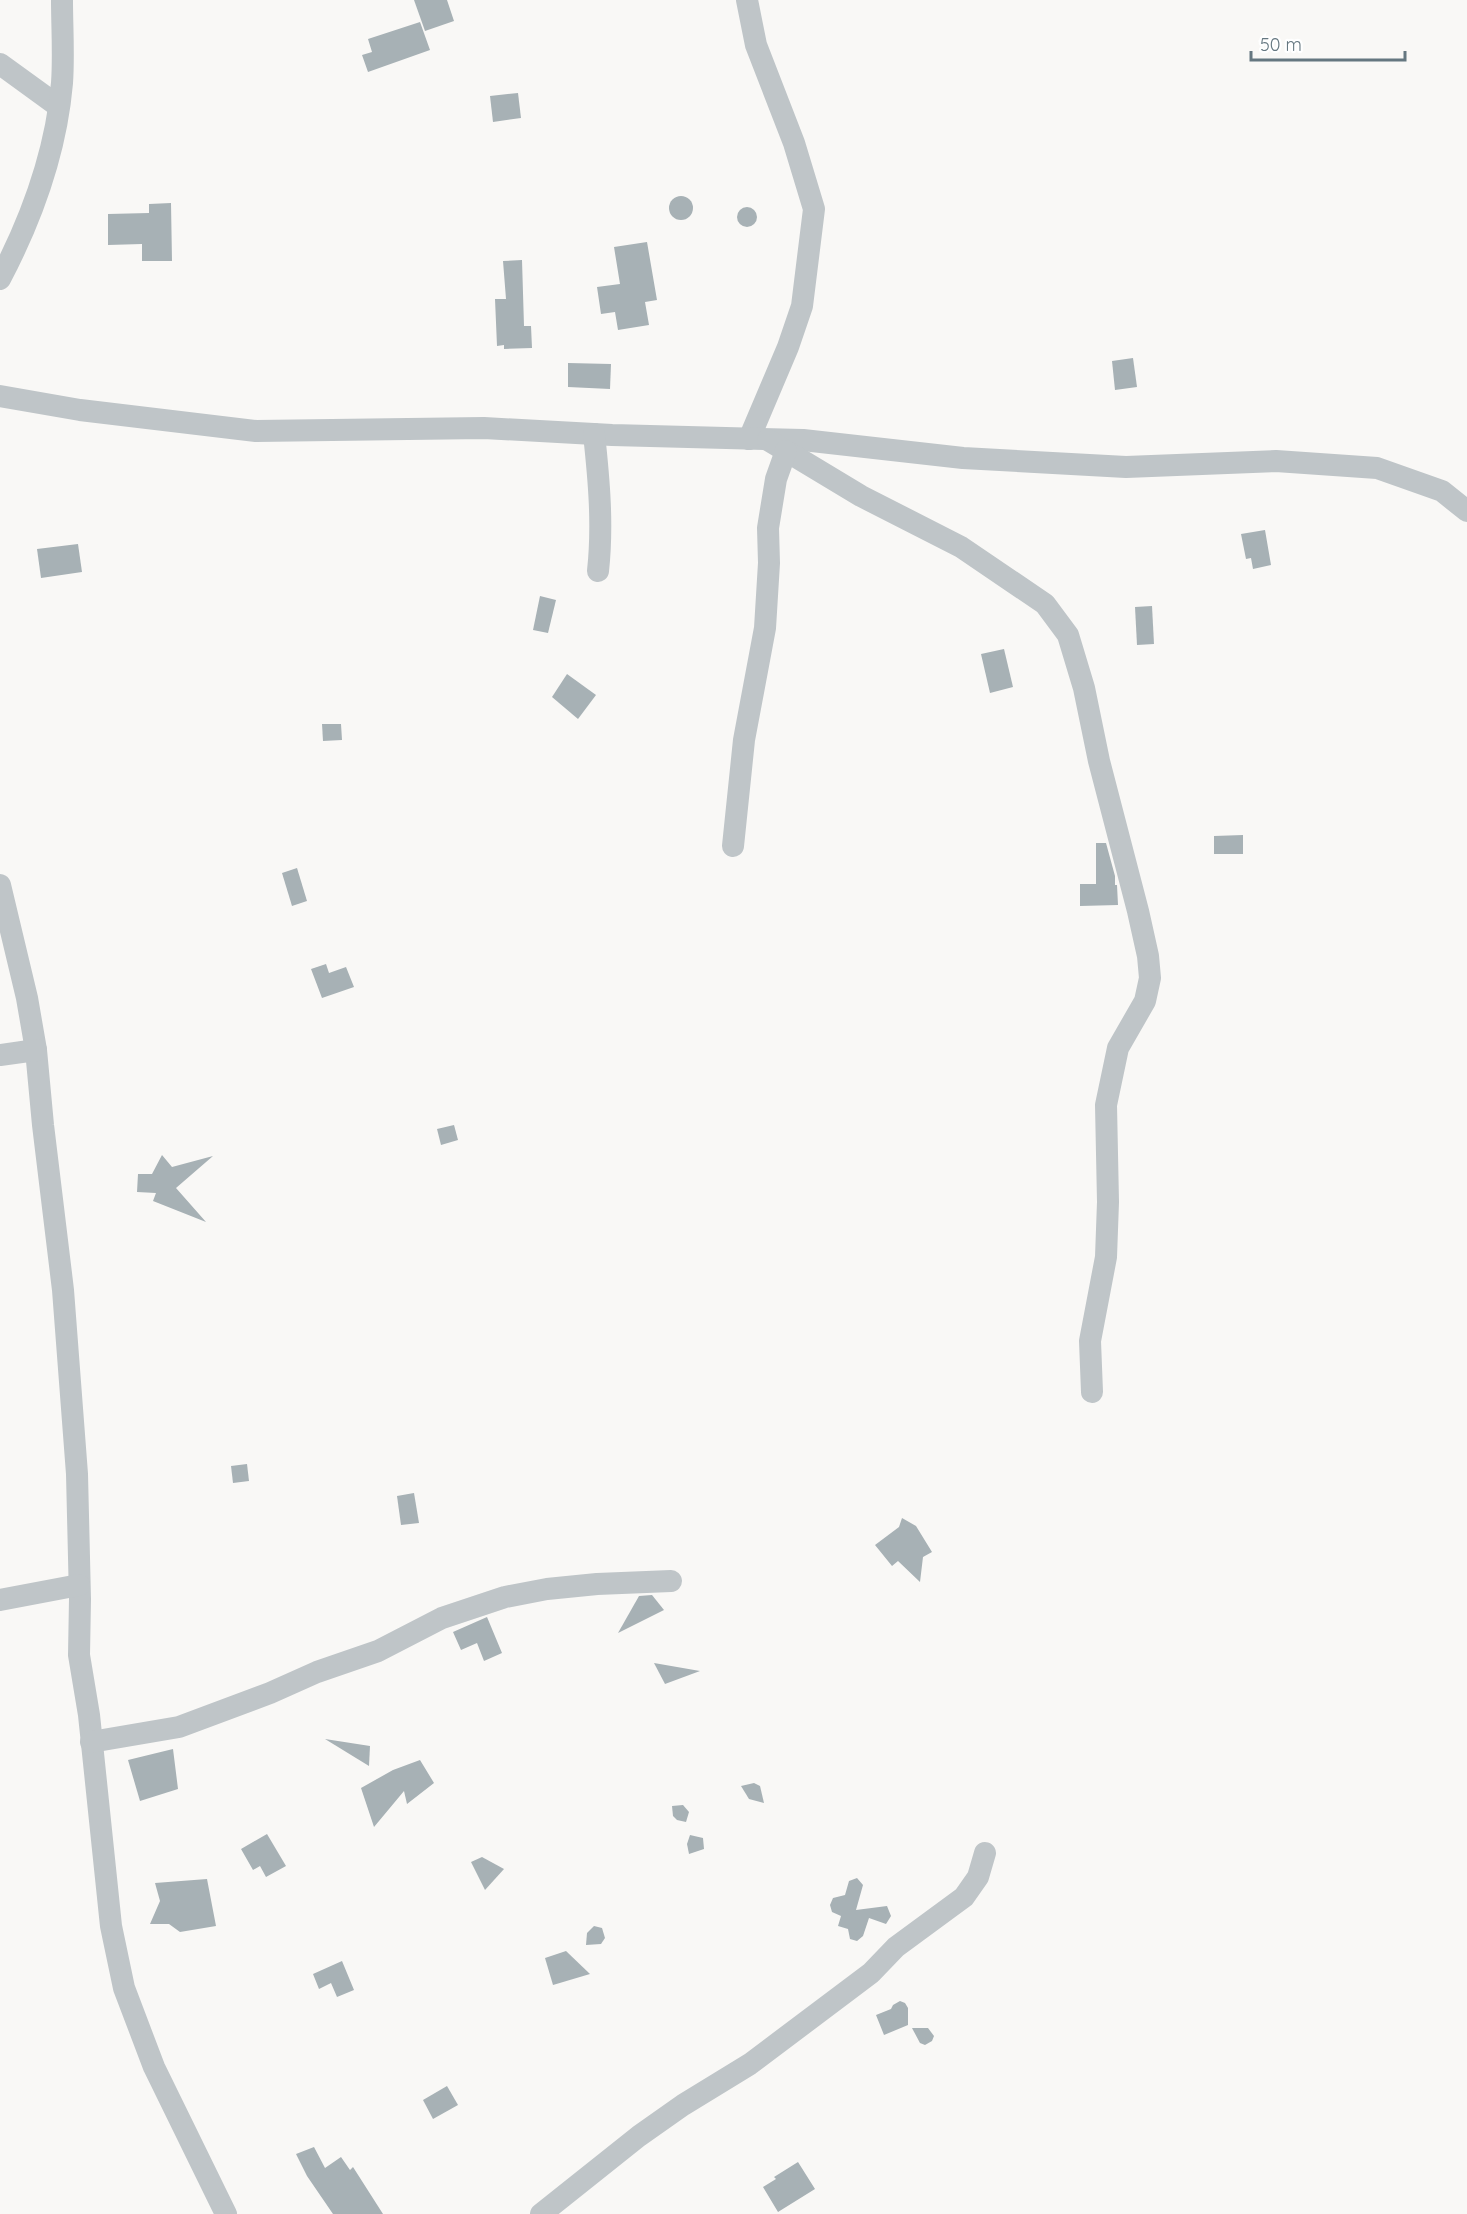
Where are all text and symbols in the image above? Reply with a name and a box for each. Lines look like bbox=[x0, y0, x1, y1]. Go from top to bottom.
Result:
scale bar bbox=[1251, 24, 1406, 62]
text: 50 m bbox=[1260, 33, 1302, 56]

